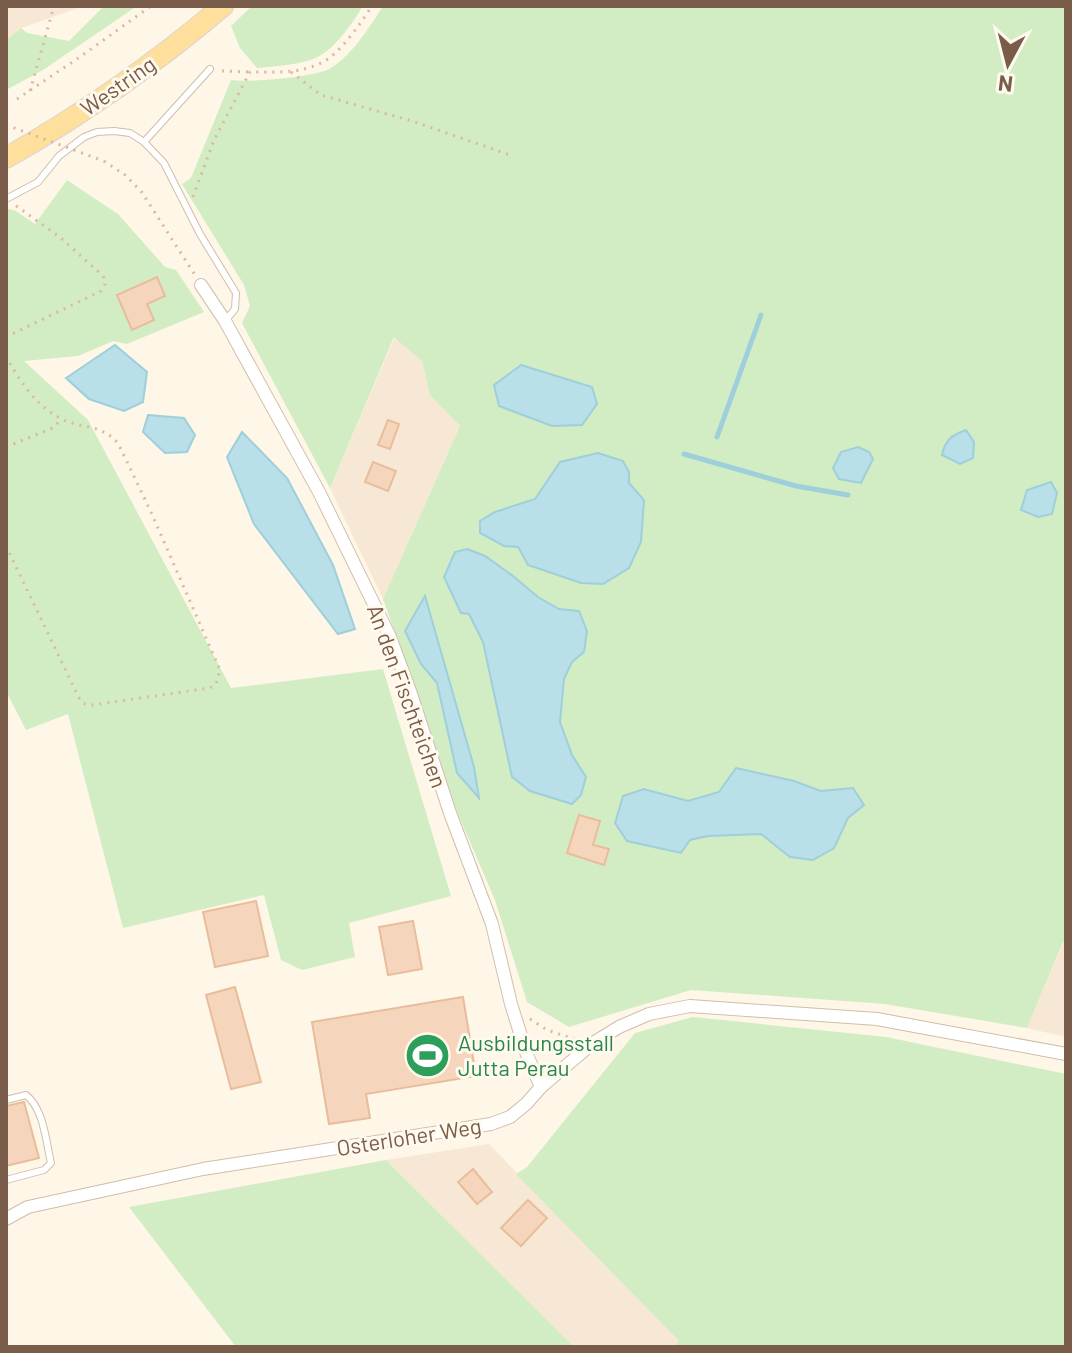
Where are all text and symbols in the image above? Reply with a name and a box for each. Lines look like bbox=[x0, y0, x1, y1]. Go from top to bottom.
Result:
north arrow bbox=[968, 24, 1048, 104]
street label: Westring bbox=[75, 50, 160, 120]
text: N bbox=[997, 71, 1014, 99]
street label: An den Fischteichen bbox=[363, 600, 453, 791]
place label: Ausbildungsstall Jutta Perau bbox=[458, 1029, 614, 1080]
sports icon: Ausbildungsstall Jutta Perau bbox=[403, 1032, 451, 1080]
street label: Osterloher Weg bbox=[335, 1112, 483, 1160]

